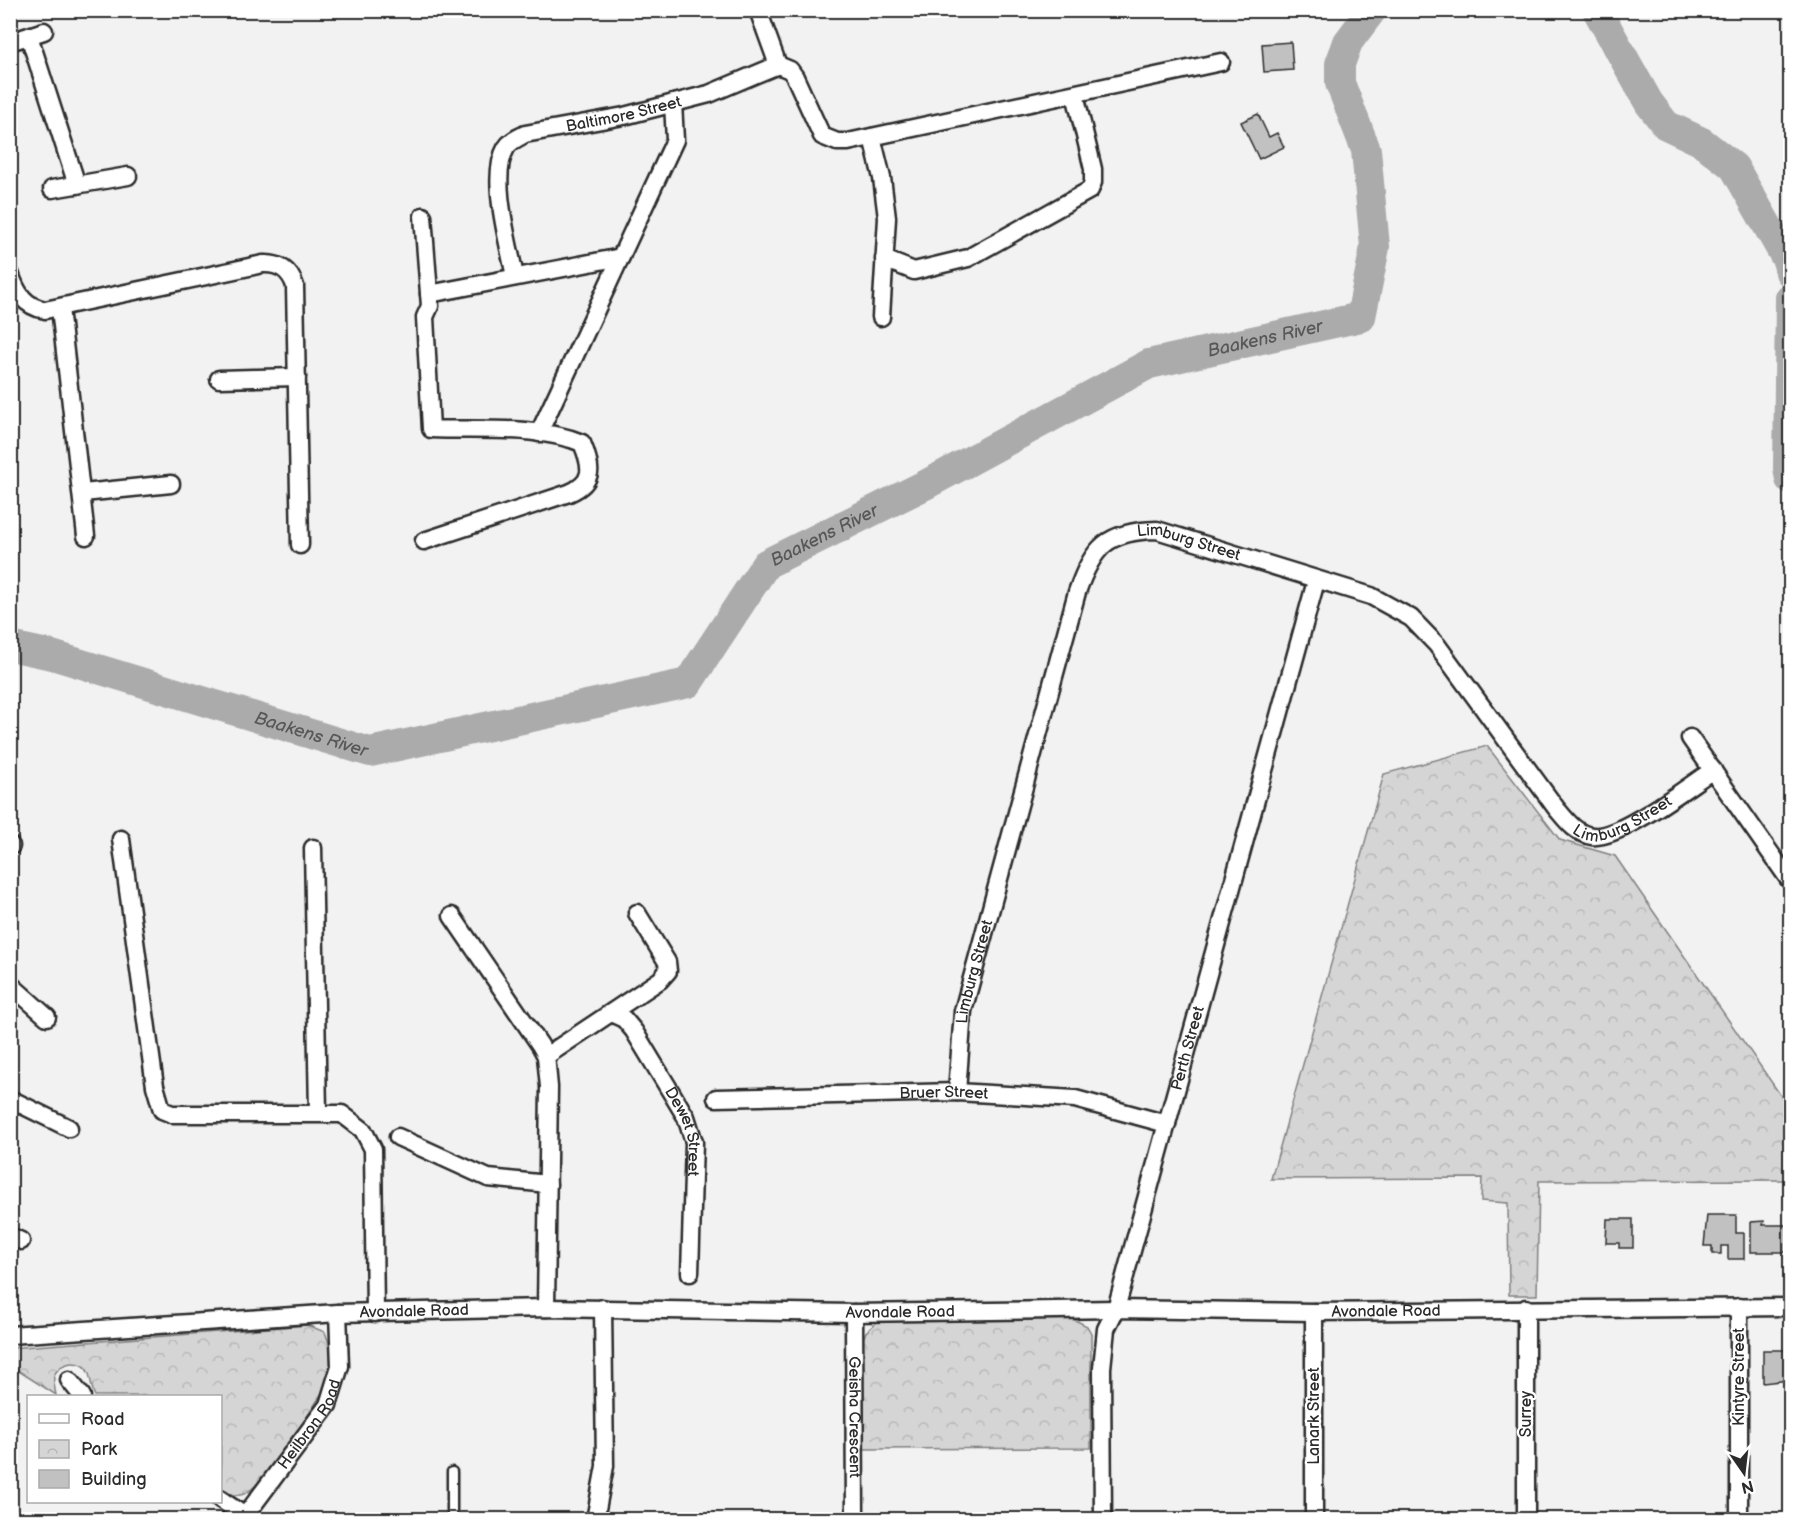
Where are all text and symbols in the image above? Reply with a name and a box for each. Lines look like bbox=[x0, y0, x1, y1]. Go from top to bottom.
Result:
street label: Baltimore Street bbox=[564, 92, 683, 136]
water label: Baakens River bbox=[1205, 315, 1326, 361]
water label: Baakens River bbox=[767, 499, 883, 571]
street label: Limburg Street bbox=[1136, 520, 1243, 565]
water label: Baakens River bbox=[252, 707, 372, 762]
street label: Limburg Street bbox=[1569, 792, 1675, 846]
street label: Limburg Street bbox=[953, 918, 997, 1024]
street label: Perth Street bbox=[1167, 1004, 1208, 1093]
street label: Bruer Street bbox=[899, 1082, 989, 1103]
street label: Dewet Street bbox=[661, 1083, 703, 1177]
street label: Avondale Road bbox=[359, 1300, 469, 1322]
street label: Avondale Road bbox=[1331, 1301, 1441, 1321]
street label: Avondale Road bbox=[845, 1302, 955, 1323]
street label: Kintyre Street bbox=[1730, 1328, 1749, 1426]
street label: Geisha Crescent bbox=[845, 1356, 864, 1478]
street label: Lanark Street bbox=[1305, 1367, 1324, 1465]
street label: Heilbron Road bbox=[274, 1377, 345, 1473]
street label: Surrey bbox=[1517, 1390, 1536, 1437]
legend bbox=[27, 1395, 222, 1503]
text: Road bbox=[81, 1409, 125, 1430]
text: Park bbox=[81, 1439, 117, 1460]
north arrow bbox=[1714, 1443, 1774, 1503]
text: Building bbox=[81, 1469, 147, 1490]
text: N bbox=[1739, 1475, 1755, 1497]

